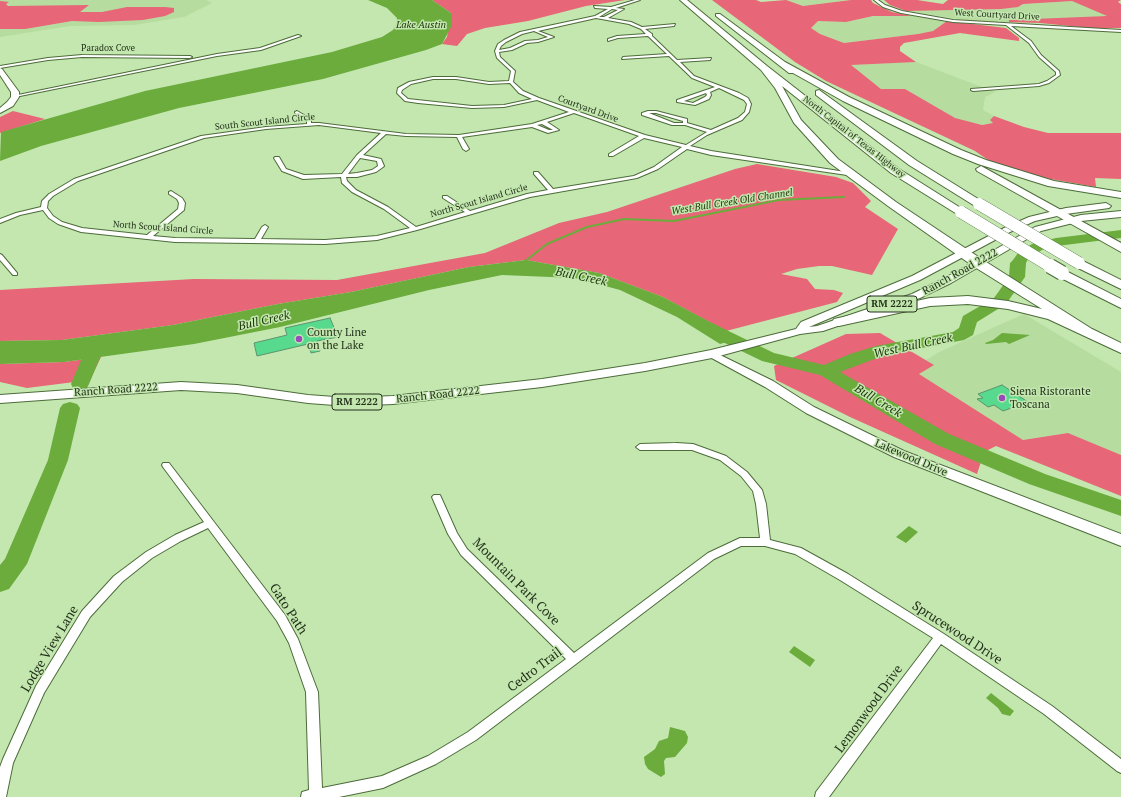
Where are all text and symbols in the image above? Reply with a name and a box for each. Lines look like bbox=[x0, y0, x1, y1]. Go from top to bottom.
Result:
street label: West Courtyard Drive bbox=[954, 7, 1040, 23]
water label: Lake Austin bbox=[396, 19, 446, 31]
street label: Paradox Cove bbox=[81, 43, 135, 53]
street label: Courtyard Drive bbox=[556, 93, 620, 125]
street label: North Capital of Texas Highway bbox=[801, 94, 907, 180]
street label: South Scout Island Circle bbox=[214, 111, 316, 133]
street label: North Scout Island Circle bbox=[429, 182, 529, 220]
water label: West Bull Creek Old Channel bbox=[670, 186, 794, 218]
street label: North Scout Island Circle bbox=[112, 219, 214, 237]
street label: Ranch Road 2222 bbox=[920, 246, 1000, 298]
water label: Bull Creek bbox=[554, 265, 608, 289]
road number: RM 2222 bbox=[867, 296, 917, 312]
water label: Bull Creek bbox=[237, 308, 291, 334]
place label: County Line on the Lake bbox=[307, 326, 366, 352]
water label: West Bull Creek bbox=[872, 331, 954, 361]
marker: County Line on the Lake bbox=[294, 334, 304, 344]
street label: Ranch Road 2222 bbox=[74, 380, 158, 400]
water label: Bull Creek bbox=[852, 381, 904, 421]
street label: Ranch Road 2222 bbox=[396, 384, 480, 406]
place label: Siena Ristorante Toscana bbox=[1010, 385, 1091, 411]
marker: Siena Ristorante Toscana bbox=[997, 393, 1007, 403]
road number: RM 2222 bbox=[332, 394, 382, 410]
street label: Lakewood Drive bbox=[873, 437, 949, 479]
street label: Mountain Park Cove bbox=[469, 535, 563, 629]
street label: Gato Path bbox=[266, 581, 310, 637]
street label: Sprucewood Drive bbox=[909, 598, 1005, 668]
street label: Lodge View Lane bbox=[18, 603, 82, 695]
street label: Cedro Trail bbox=[505, 644, 565, 696]
street label: Lemonwood Drive bbox=[832, 662, 906, 756]

